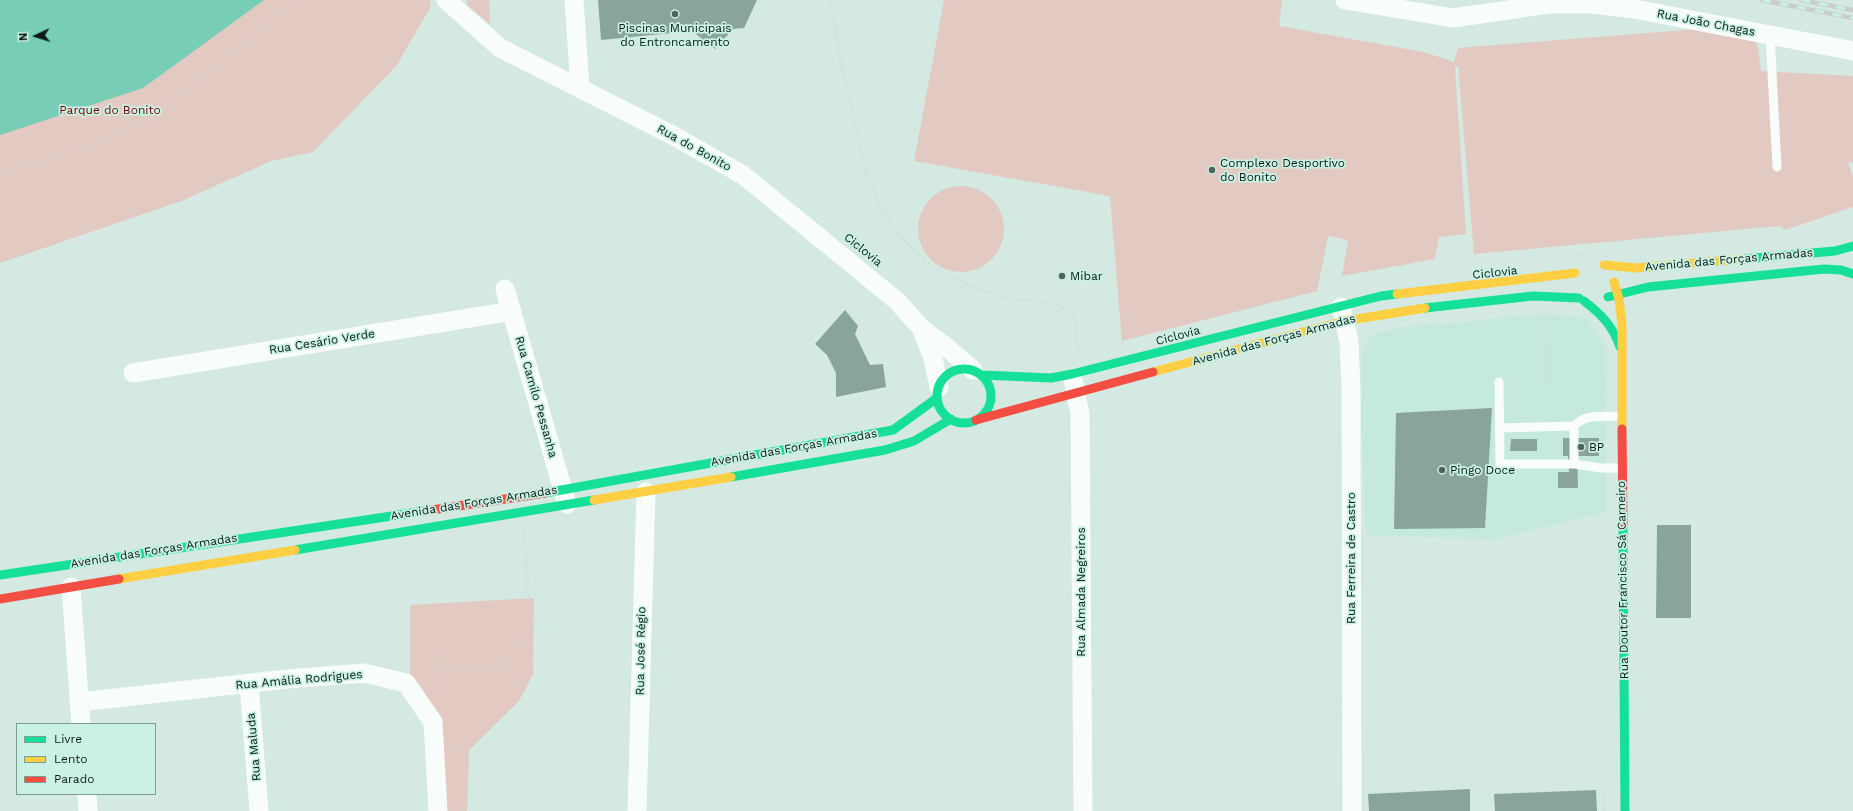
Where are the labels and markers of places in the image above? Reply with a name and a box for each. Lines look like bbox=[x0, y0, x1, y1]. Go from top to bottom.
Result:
marker: Piscinas Municipais do Entroncamento bbox=[670, 9, 680, 19]
place label: Piscinas Municipais do Entroncamento bbox=[618, 21, 732, 49]
place label: Complexo Desportivo do Bonito bbox=[1220, 156, 1345, 184]
marker: Complexo Desportivo do Bonito bbox=[1207, 165, 1217, 175]
place label: Mibar bbox=[1070, 269, 1103, 283]
marker: Mibar bbox=[1057, 271, 1067, 281]
place label: BP bbox=[1589, 440, 1604, 454]
marker: BP bbox=[1576, 442, 1586, 452]
place label: Pingo Doce bbox=[1450, 463, 1515, 477]
marker: Pingo Doce bbox=[1437, 465, 1447, 475]

